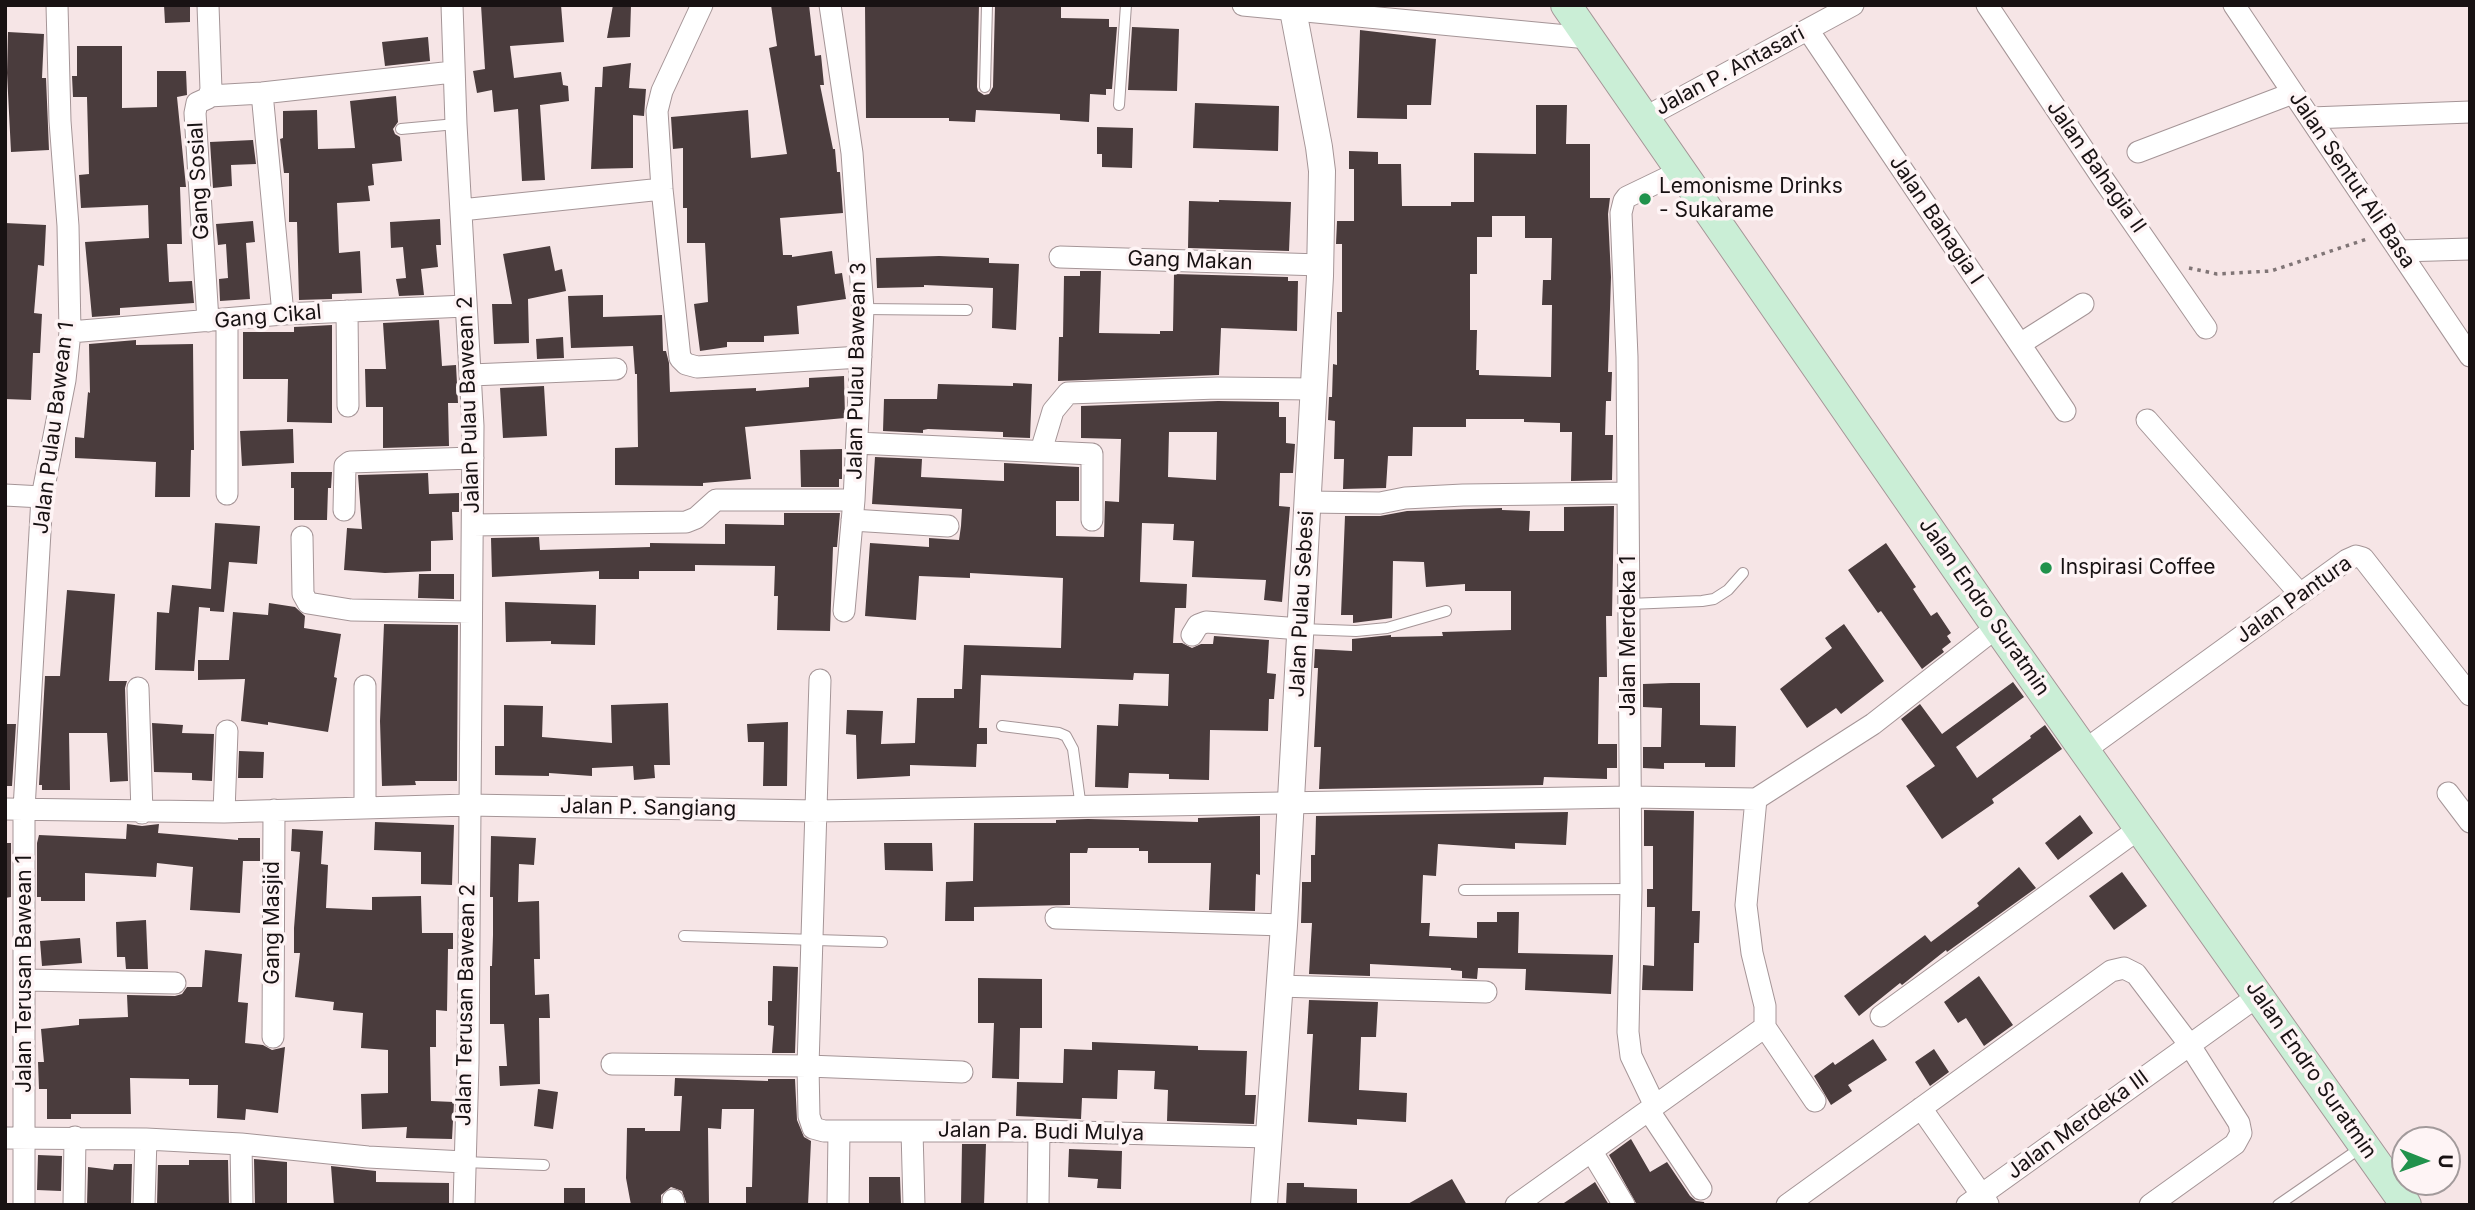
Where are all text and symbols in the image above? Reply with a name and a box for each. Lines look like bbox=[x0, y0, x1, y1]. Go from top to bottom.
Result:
street label: Jalan P. Antasari bbox=[1651, 21, 1809, 121]
street label: Jalan Sentut Ali Basa bbox=[2283, 87, 2421, 273]
street label: Jalan Bahagia II bbox=[2041, 96, 2151, 238]
street label: Gang Sosial bbox=[183, 122, 215, 240]
street label: Jalan Bahagia I bbox=[1884, 151, 1988, 289]
place label: Lemonisme Drinks - Sukarame bbox=[1659, 174, 1843, 224]
marker: Lemonisme Drinks - Sukarame bbox=[1637, 191, 1653, 207]
street label: Gang Makan bbox=[1127, 246, 1253, 276]
street label: Jalan Pulau Bawean 3 bbox=[843, 262, 871, 480]
street label: Jalan Pulau Bawean 2 bbox=[453, 296, 485, 514]
street label: Gang Cikal bbox=[213, 300, 323, 334]
street label: Jalan Pulau Bawean 1 bbox=[28, 321, 80, 535]
street label: Jalan Pulau Sebesi bbox=[1285, 510, 1319, 698]
street label: Jalan Endro Suratmin bbox=[1913, 513, 2055, 701]
street label: Jalan Pantura bbox=[2231, 551, 2357, 649]
place label: Inspirasi Coffee bbox=[2060, 555, 2215, 581]
street label: Jalan Merdeka 1 bbox=[1616, 556, 1642, 716]
marker: Inspirasi Coffee bbox=[2038, 560, 2054, 576]
street label: Jalan P. Sangiang bbox=[560, 794, 736, 822]
street label: Jalan Terusan Bawean 1 bbox=[12, 855, 38, 1093]
street label: Gang Masjid bbox=[260, 861, 286, 985]
street label: Jalan Terusan Bawean 2 bbox=[451, 884, 481, 1126]
street label: Jalan Endro Suratmin bbox=[2240, 976, 2382, 1164]
street label: Jalan Merdeka III bbox=[2002, 1065, 2154, 1185]
street label: Jalan Pa. Budi Mulya bbox=[938, 1118, 1144, 1146]
north arrow bbox=[2391, 1126, 2461, 1196]
text: U bbox=[2434, 1154, 2457, 1168]

